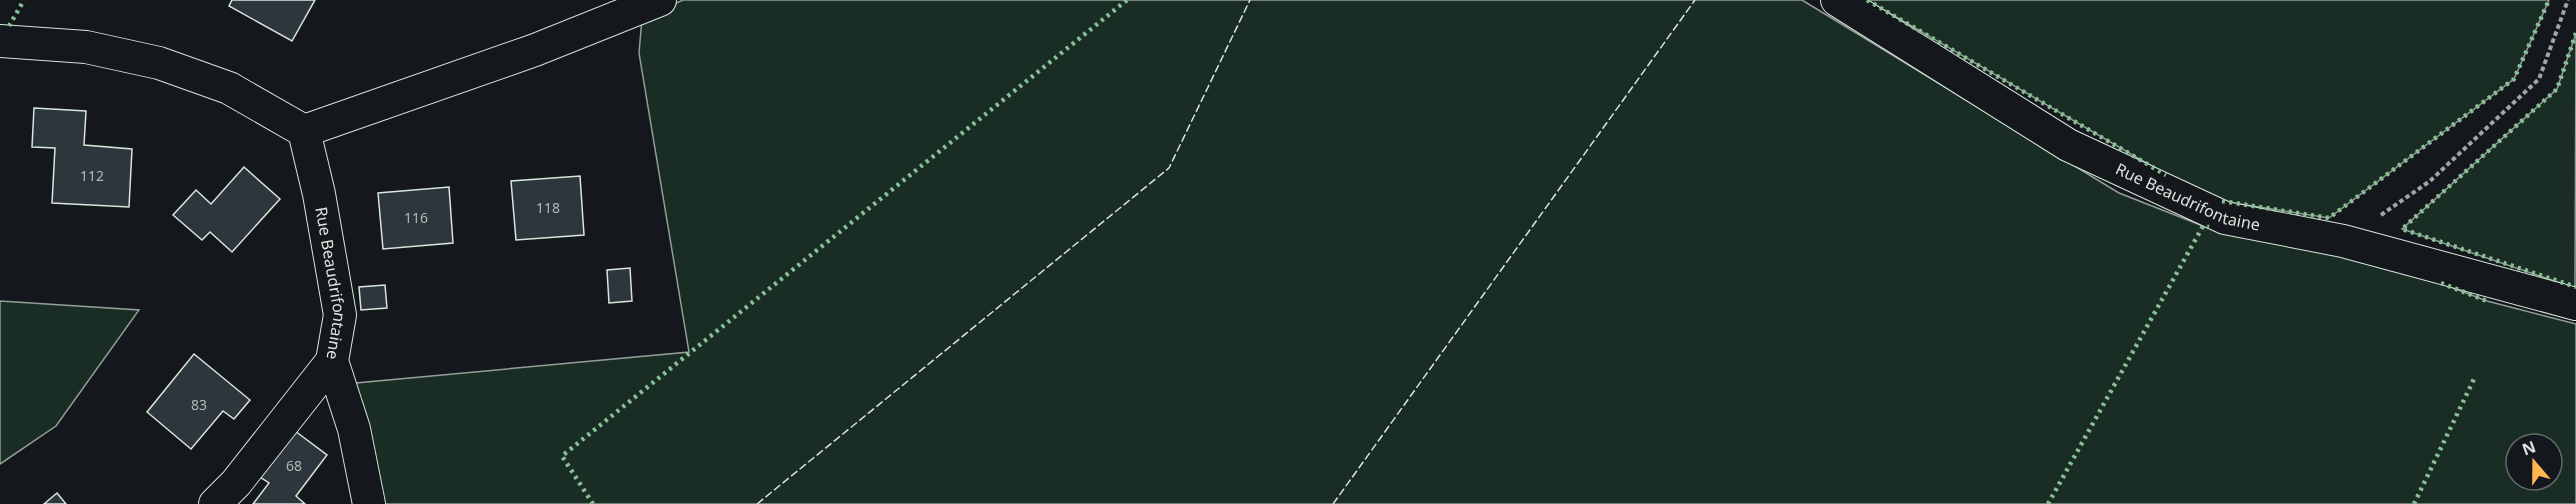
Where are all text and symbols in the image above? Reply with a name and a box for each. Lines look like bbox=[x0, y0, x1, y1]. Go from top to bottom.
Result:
street label: Rue Beaudrifontaine bbox=[2112, 158, 2262, 236]
house number: 112 bbox=[80, 166, 104, 185]
house number: 118 bbox=[536, 198, 560, 217]
street label: Rue Beaudrifontaine bbox=[310, 205, 351, 361]
house number: 116 bbox=[404, 208, 428, 227]
house number: 83 bbox=[191, 395, 207, 414]
north arrow bbox=[2504, 432, 2564, 492]
text: N bbox=[2519, 435, 2539, 460]
house number: 68 bbox=[286, 456, 302, 475]

